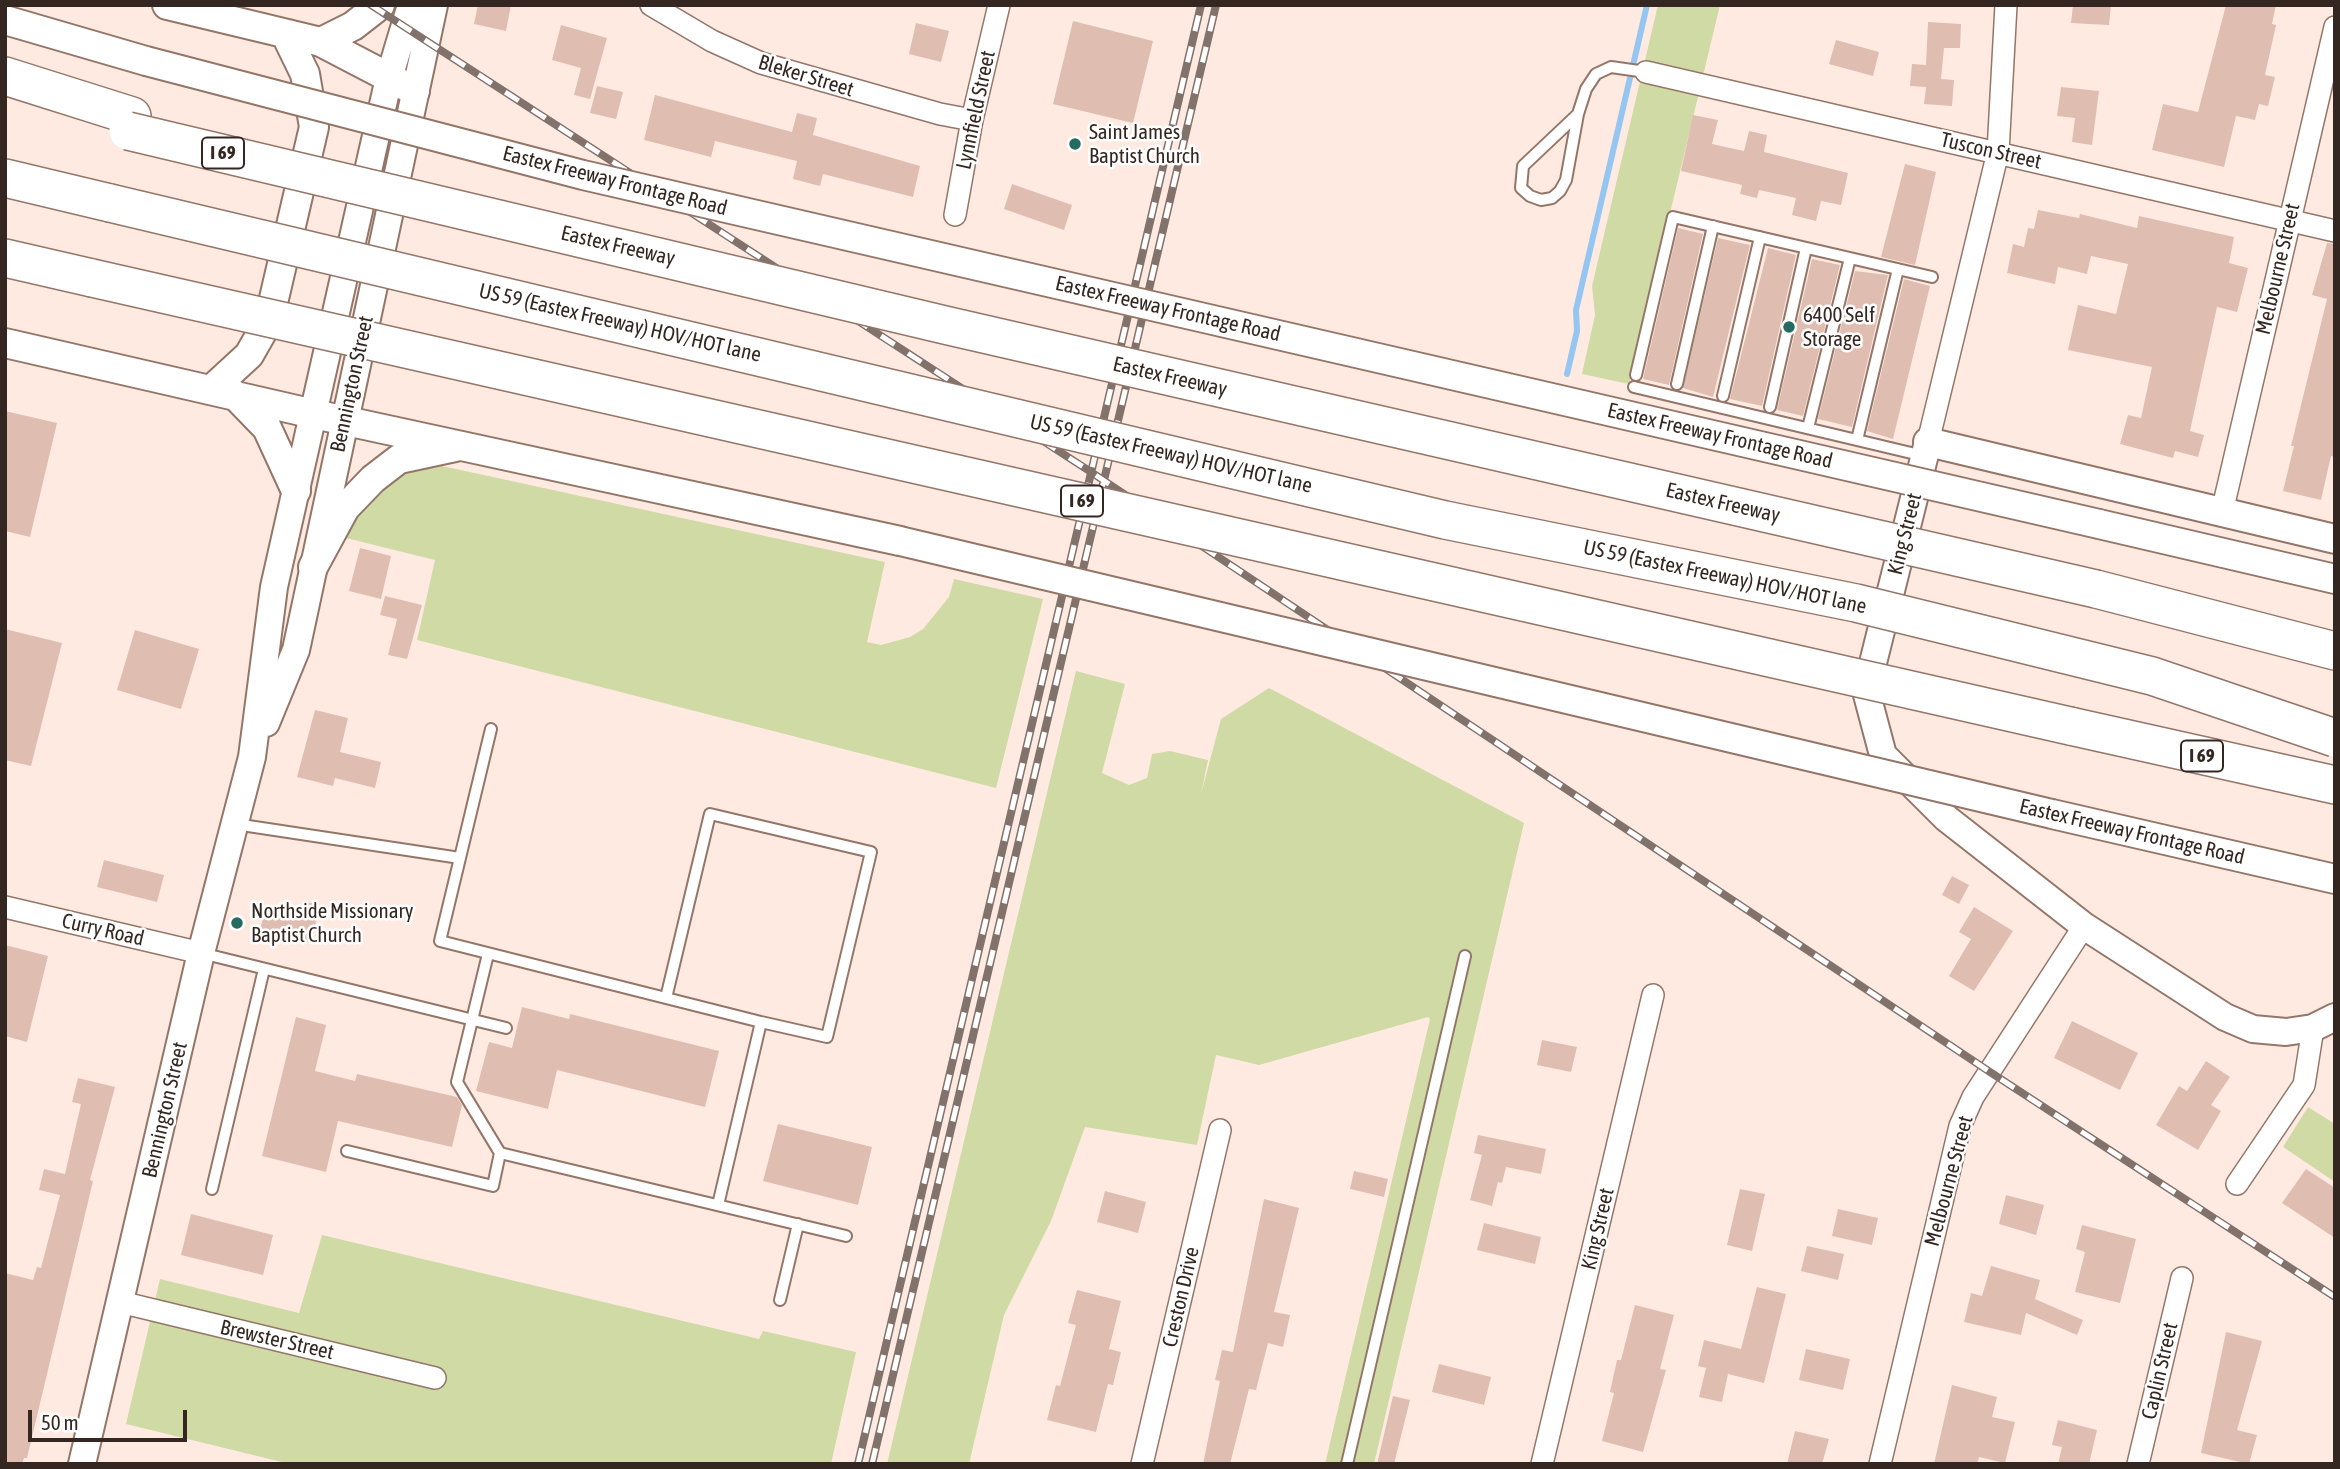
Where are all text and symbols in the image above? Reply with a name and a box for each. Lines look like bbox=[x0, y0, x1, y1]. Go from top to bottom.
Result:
street label: Lynnfield Street bbox=[951, 48, 1001, 172]
street label: Bleker Street bbox=[755, 50, 857, 102]
place label: Saint James Baptist Church bbox=[1089, 119, 1200, 169]
street label: Tuscon Street bbox=[1938, 127, 2044, 175]
marker: Saint James Baptist Church bbox=[1067, 136, 1083, 152]
road number: I 69 bbox=[202, 138, 244, 168]
street label: Eastex Freeway Frontage Road bbox=[500, 141, 730, 221]
street label: Melbourne Street bbox=[2251, 201, 2305, 337]
street label: Eastex Freeway bbox=[558, 221, 678, 271]
street label: Eastex Freeway Frontage Road bbox=[1053, 271, 1283, 347]
street label: US 59 (Eastex Freeway) HOV/HOT lane bbox=[476, 278, 764, 368]
place label: 6400 Self Storage bbox=[1803, 302, 1875, 352]
street label: Bennington Street bbox=[325, 314, 379, 454]
marker: 6400 Self Storage bbox=[1781, 319, 1797, 335]
street label: Eastex Freeway bbox=[1110, 352, 1230, 402]
street label: Eastex Freeway Frontage Road bbox=[1605, 398, 1835, 474]
street label: US 59 (Eastex Freeway) HOV/HOT lane bbox=[1027, 409, 1315, 499]
street label: Eastex Freeway bbox=[1663, 478, 1783, 528]
road number: I 69 bbox=[1061, 486, 1103, 516]
street label: King Street bbox=[1883, 491, 1927, 577]
street label: US 59 (Eastex Freeway) HOV/HOT lane bbox=[1581, 535, 1869, 619]
road number: I 69 bbox=[2181, 740, 2223, 772]
street label: Eastex Freeway Frontage Road bbox=[2017, 794, 2247, 870]
place label: Northside Missionary Baptist Church bbox=[251, 898, 413, 948]
street label: Curry Road bbox=[59, 908, 147, 952]
marker: Northside Missionary Baptist Church bbox=[229, 915, 245, 931]
street label: Bennington Street bbox=[137, 1040, 193, 1180]
street label: Melbourne Street bbox=[1919, 1113, 1979, 1249]
street label: King Street bbox=[1576, 1186, 1620, 1272]
street label: Creston Drive bbox=[1157, 1244, 1205, 1350]
street label: Brewster Street bbox=[218, 1315, 336, 1365]
street label: Caplin Street bbox=[2137, 1320, 2183, 1422]
scale bar bbox=[32, 1396, 191, 1440]
text: 50 m bbox=[41, 1410, 79, 1434]

